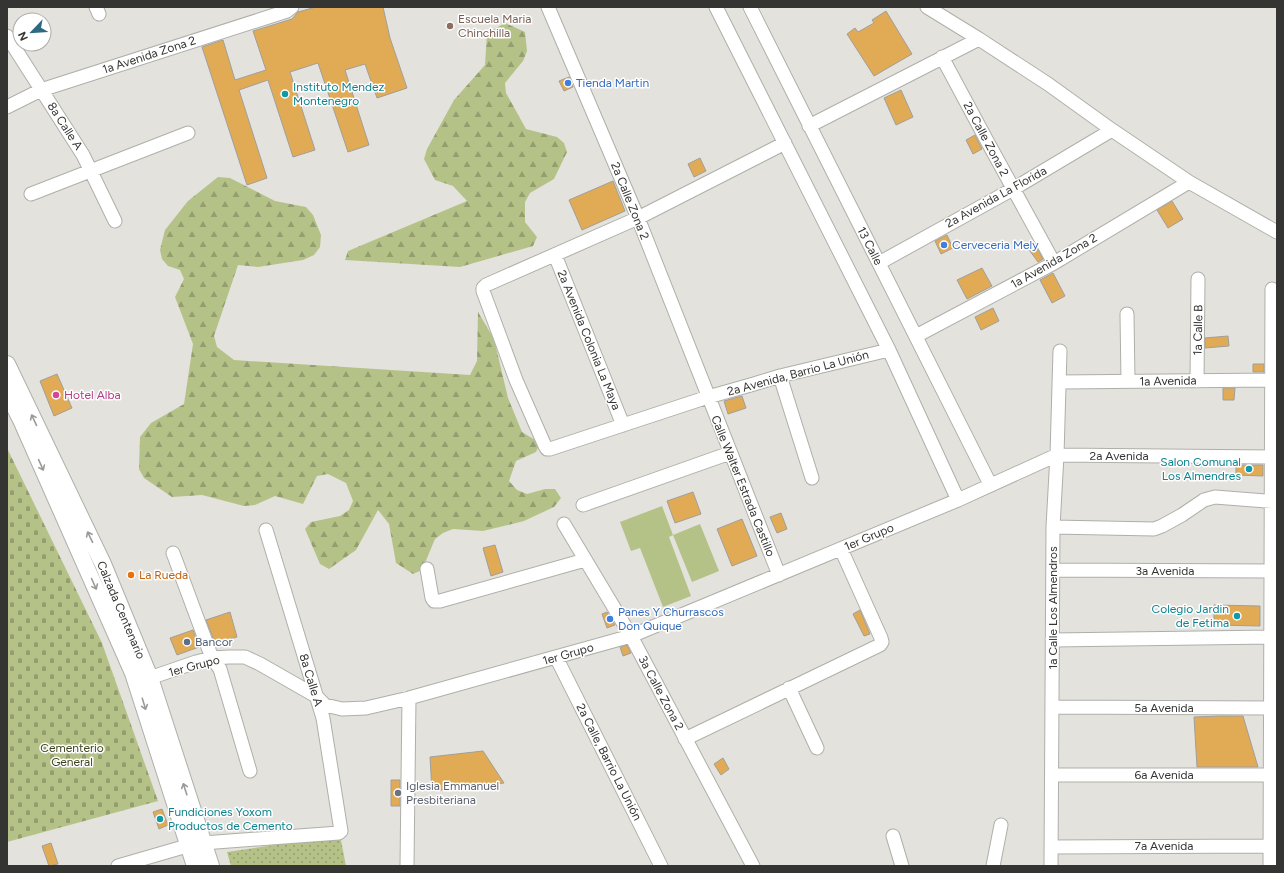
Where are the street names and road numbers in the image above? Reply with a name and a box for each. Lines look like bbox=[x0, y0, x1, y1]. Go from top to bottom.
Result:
street label: 1a Avenida Zona 2 bbox=[101, 33, 197, 77]
street label: 8a Calle A bbox=[44, 99, 86, 153]
street label: 2a Calle Zona 2 bbox=[960, 99, 1012, 179]
street label: 2a Calle Zona 2 bbox=[608, 160, 652, 242]
street label: 2a Avenida La Florida bbox=[943, 163, 1049, 231]
street label: 13 Calle bbox=[854, 225, 886, 268]
street label: 1a Avenida Zona 2 bbox=[1008, 231, 1100, 291]
street label: 2a Avenida Colonia La Maya bbox=[554, 268, 624, 412]
street label: 1a Calle B bbox=[1191, 304, 1205, 356]
street label: 2a Avenida, Barrio La Unión bbox=[726, 347, 871, 399]
street label: 1a Avenida bbox=[1139, 374, 1197, 388]
street label: Calle Walter Estrada Castillo bbox=[708, 413, 778, 559]
street label: 2a Avenida bbox=[1089, 449, 1149, 463]
street label: 1er Grupo bbox=[842, 520, 896, 554]
street label: 1a Calle Los Almendros bbox=[1046, 546, 1060, 670]
street label: Calzada Centenario bbox=[94, 559, 148, 661]
street label: 3a Avenida bbox=[1136, 564, 1194, 578]
street label: 1er Grupo bbox=[541, 640, 595, 668]
street label: 1er Grupo bbox=[167, 652, 221, 680]
street label: 8a Calle A bbox=[296, 652, 326, 708]
street label: 3a Calle Zona 2 bbox=[635, 653, 687, 733]
street label: 2a Calle, Barrio La Unión bbox=[573, 701, 645, 823]
street label: 5a Avenida bbox=[1134, 701, 1194, 715]
street label: 6a Avenida bbox=[1134, 768, 1194, 782]
street label: 7a Avenida bbox=[1135, 839, 1193, 853]

